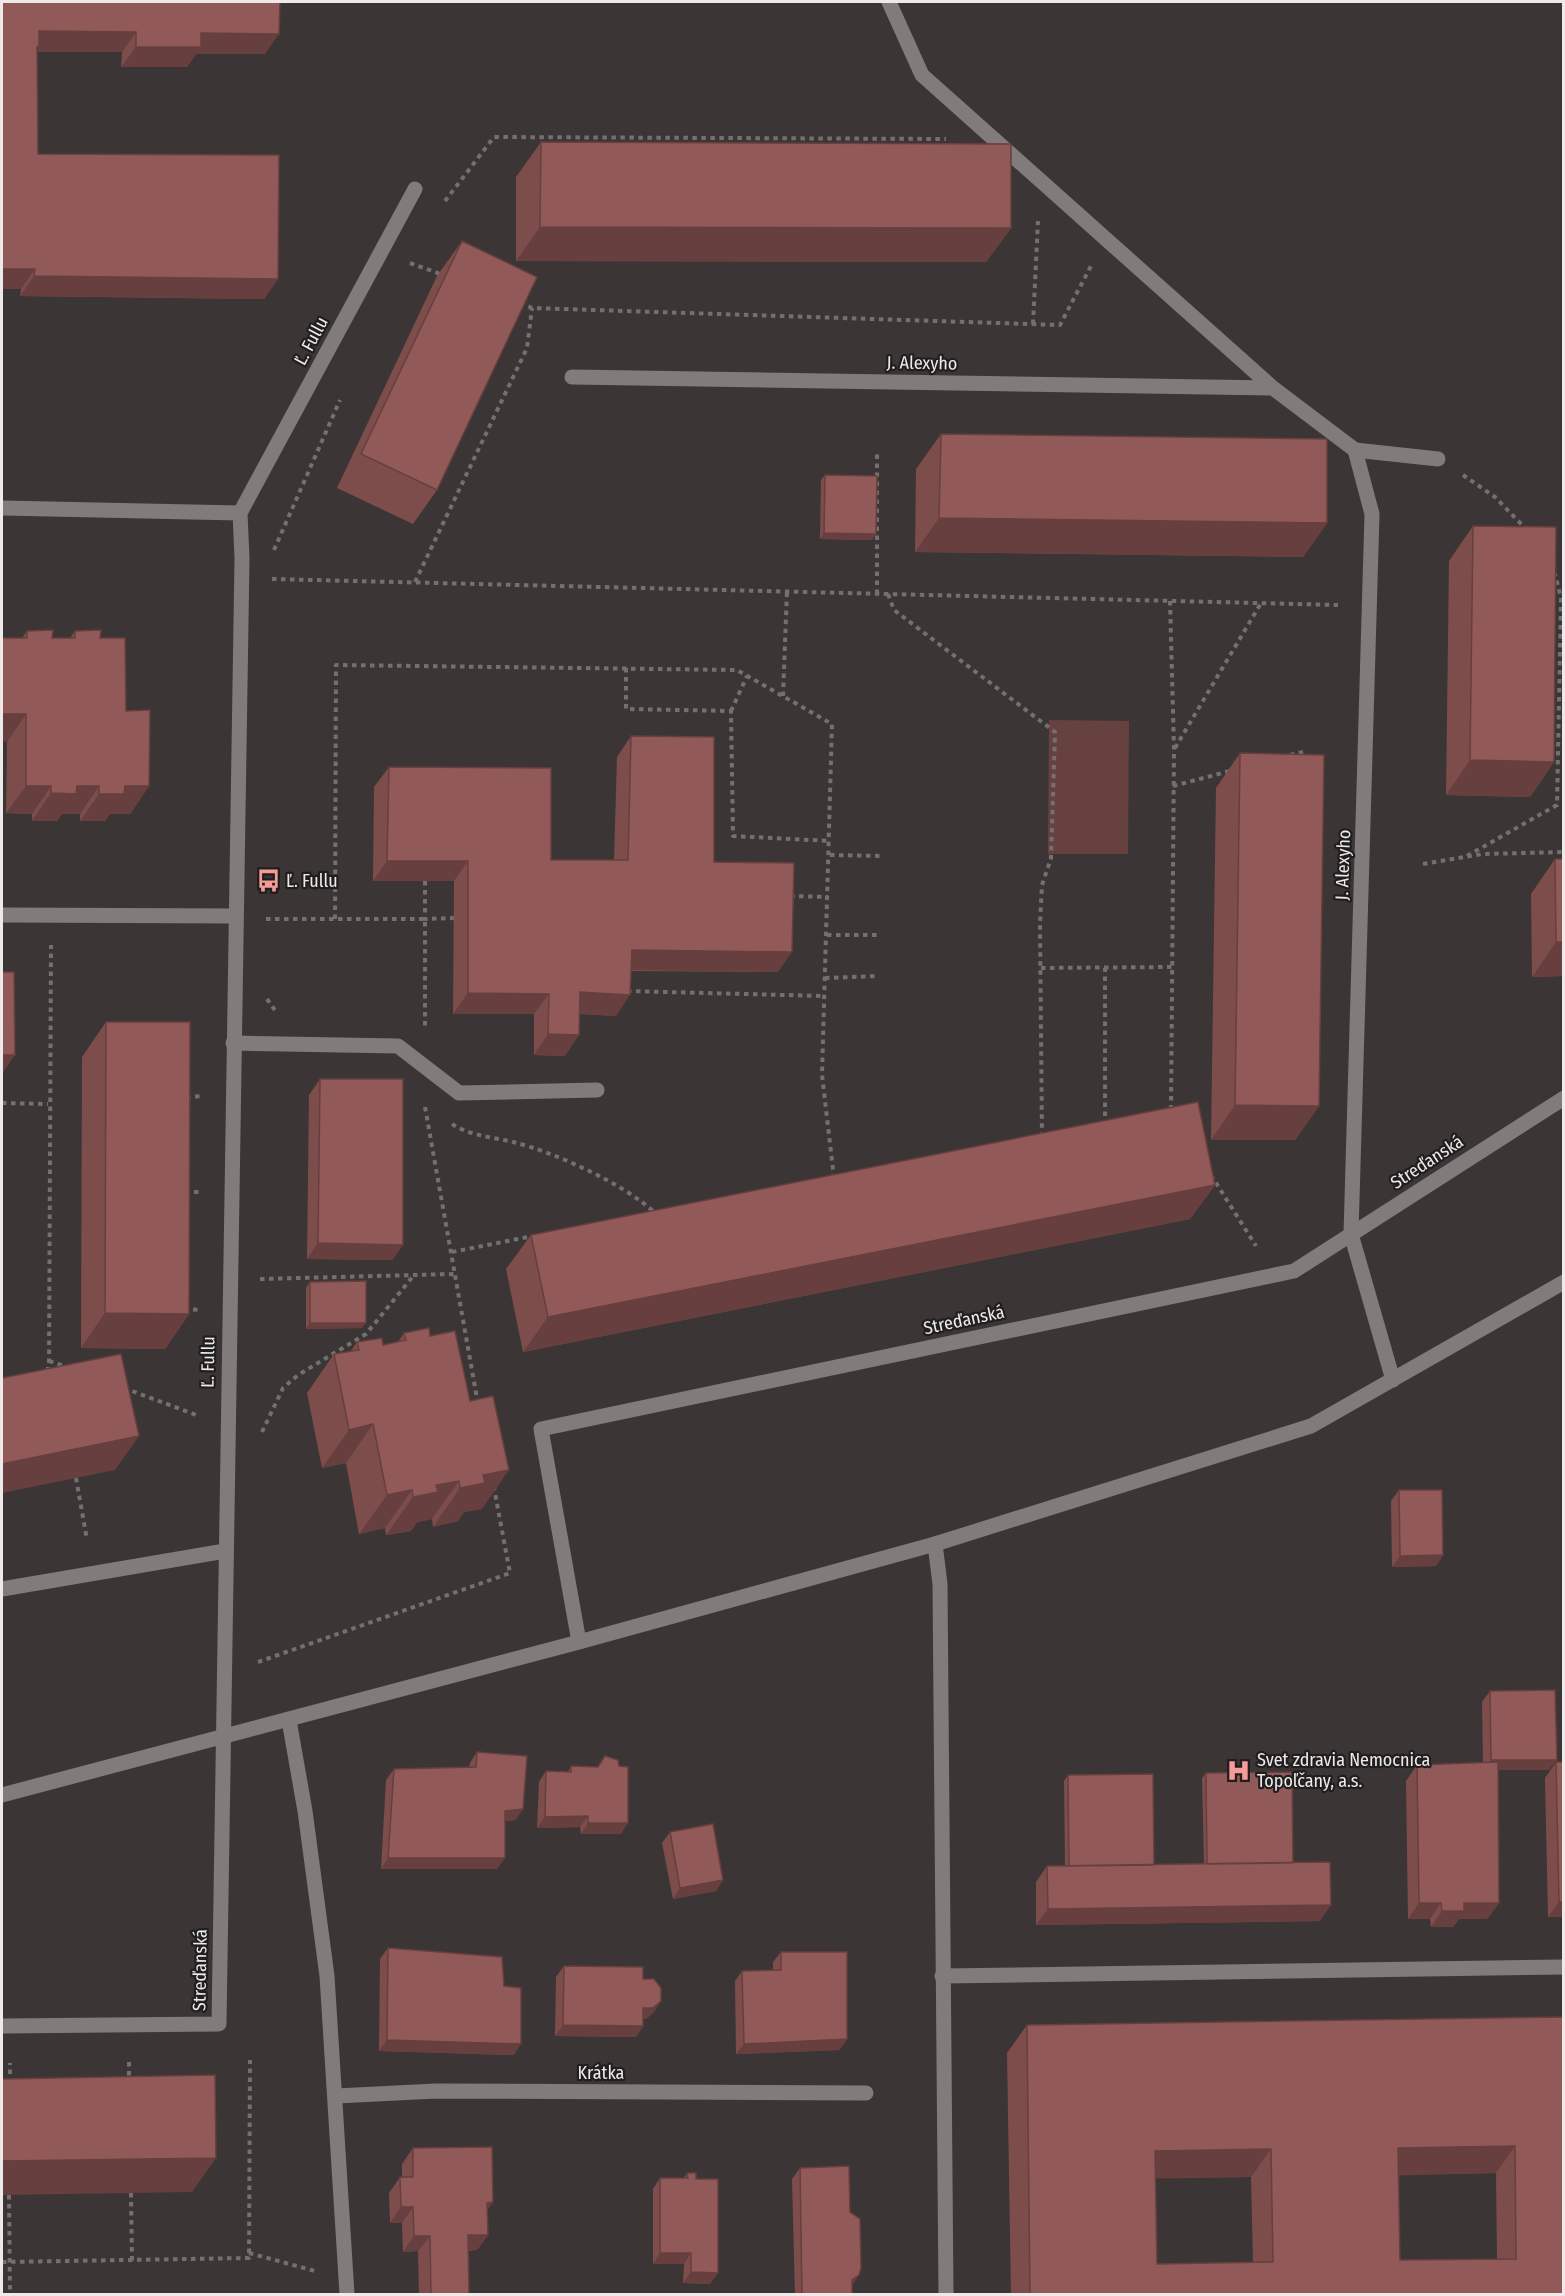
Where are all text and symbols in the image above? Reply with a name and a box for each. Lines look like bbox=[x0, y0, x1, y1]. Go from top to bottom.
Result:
street label: Ľ. Fullu bbox=[289, 313, 333, 369]
street label: J. Alexyho bbox=[886, 351, 958, 375]
street label: J. Alexyho bbox=[1331, 829, 1355, 901]
bus stop icon: Ľ. Fullu bbox=[255, 868, 281, 894]
place label: Ľ. Fullu bbox=[286, 870, 338, 892]
street label: Streďanská bbox=[1387, 1130, 1468, 1194]
street label: Streďanská bbox=[922, 1301, 1007, 1339]
street label: Ľ. Fullu bbox=[197, 1336, 219, 1388]
place label: Svet zdravia Nemocnica Topoľčany, a.s. bbox=[1257, 1749, 1431, 1792]
hospital icon: Svet zdravia Nemocnica Topoľčany, a.s. bbox=[1226, 1757, 1252, 1783]
street label: Streďanská bbox=[188, 1929, 212, 2011]
street label: Krátka bbox=[578, 2062, 625, 2084]

